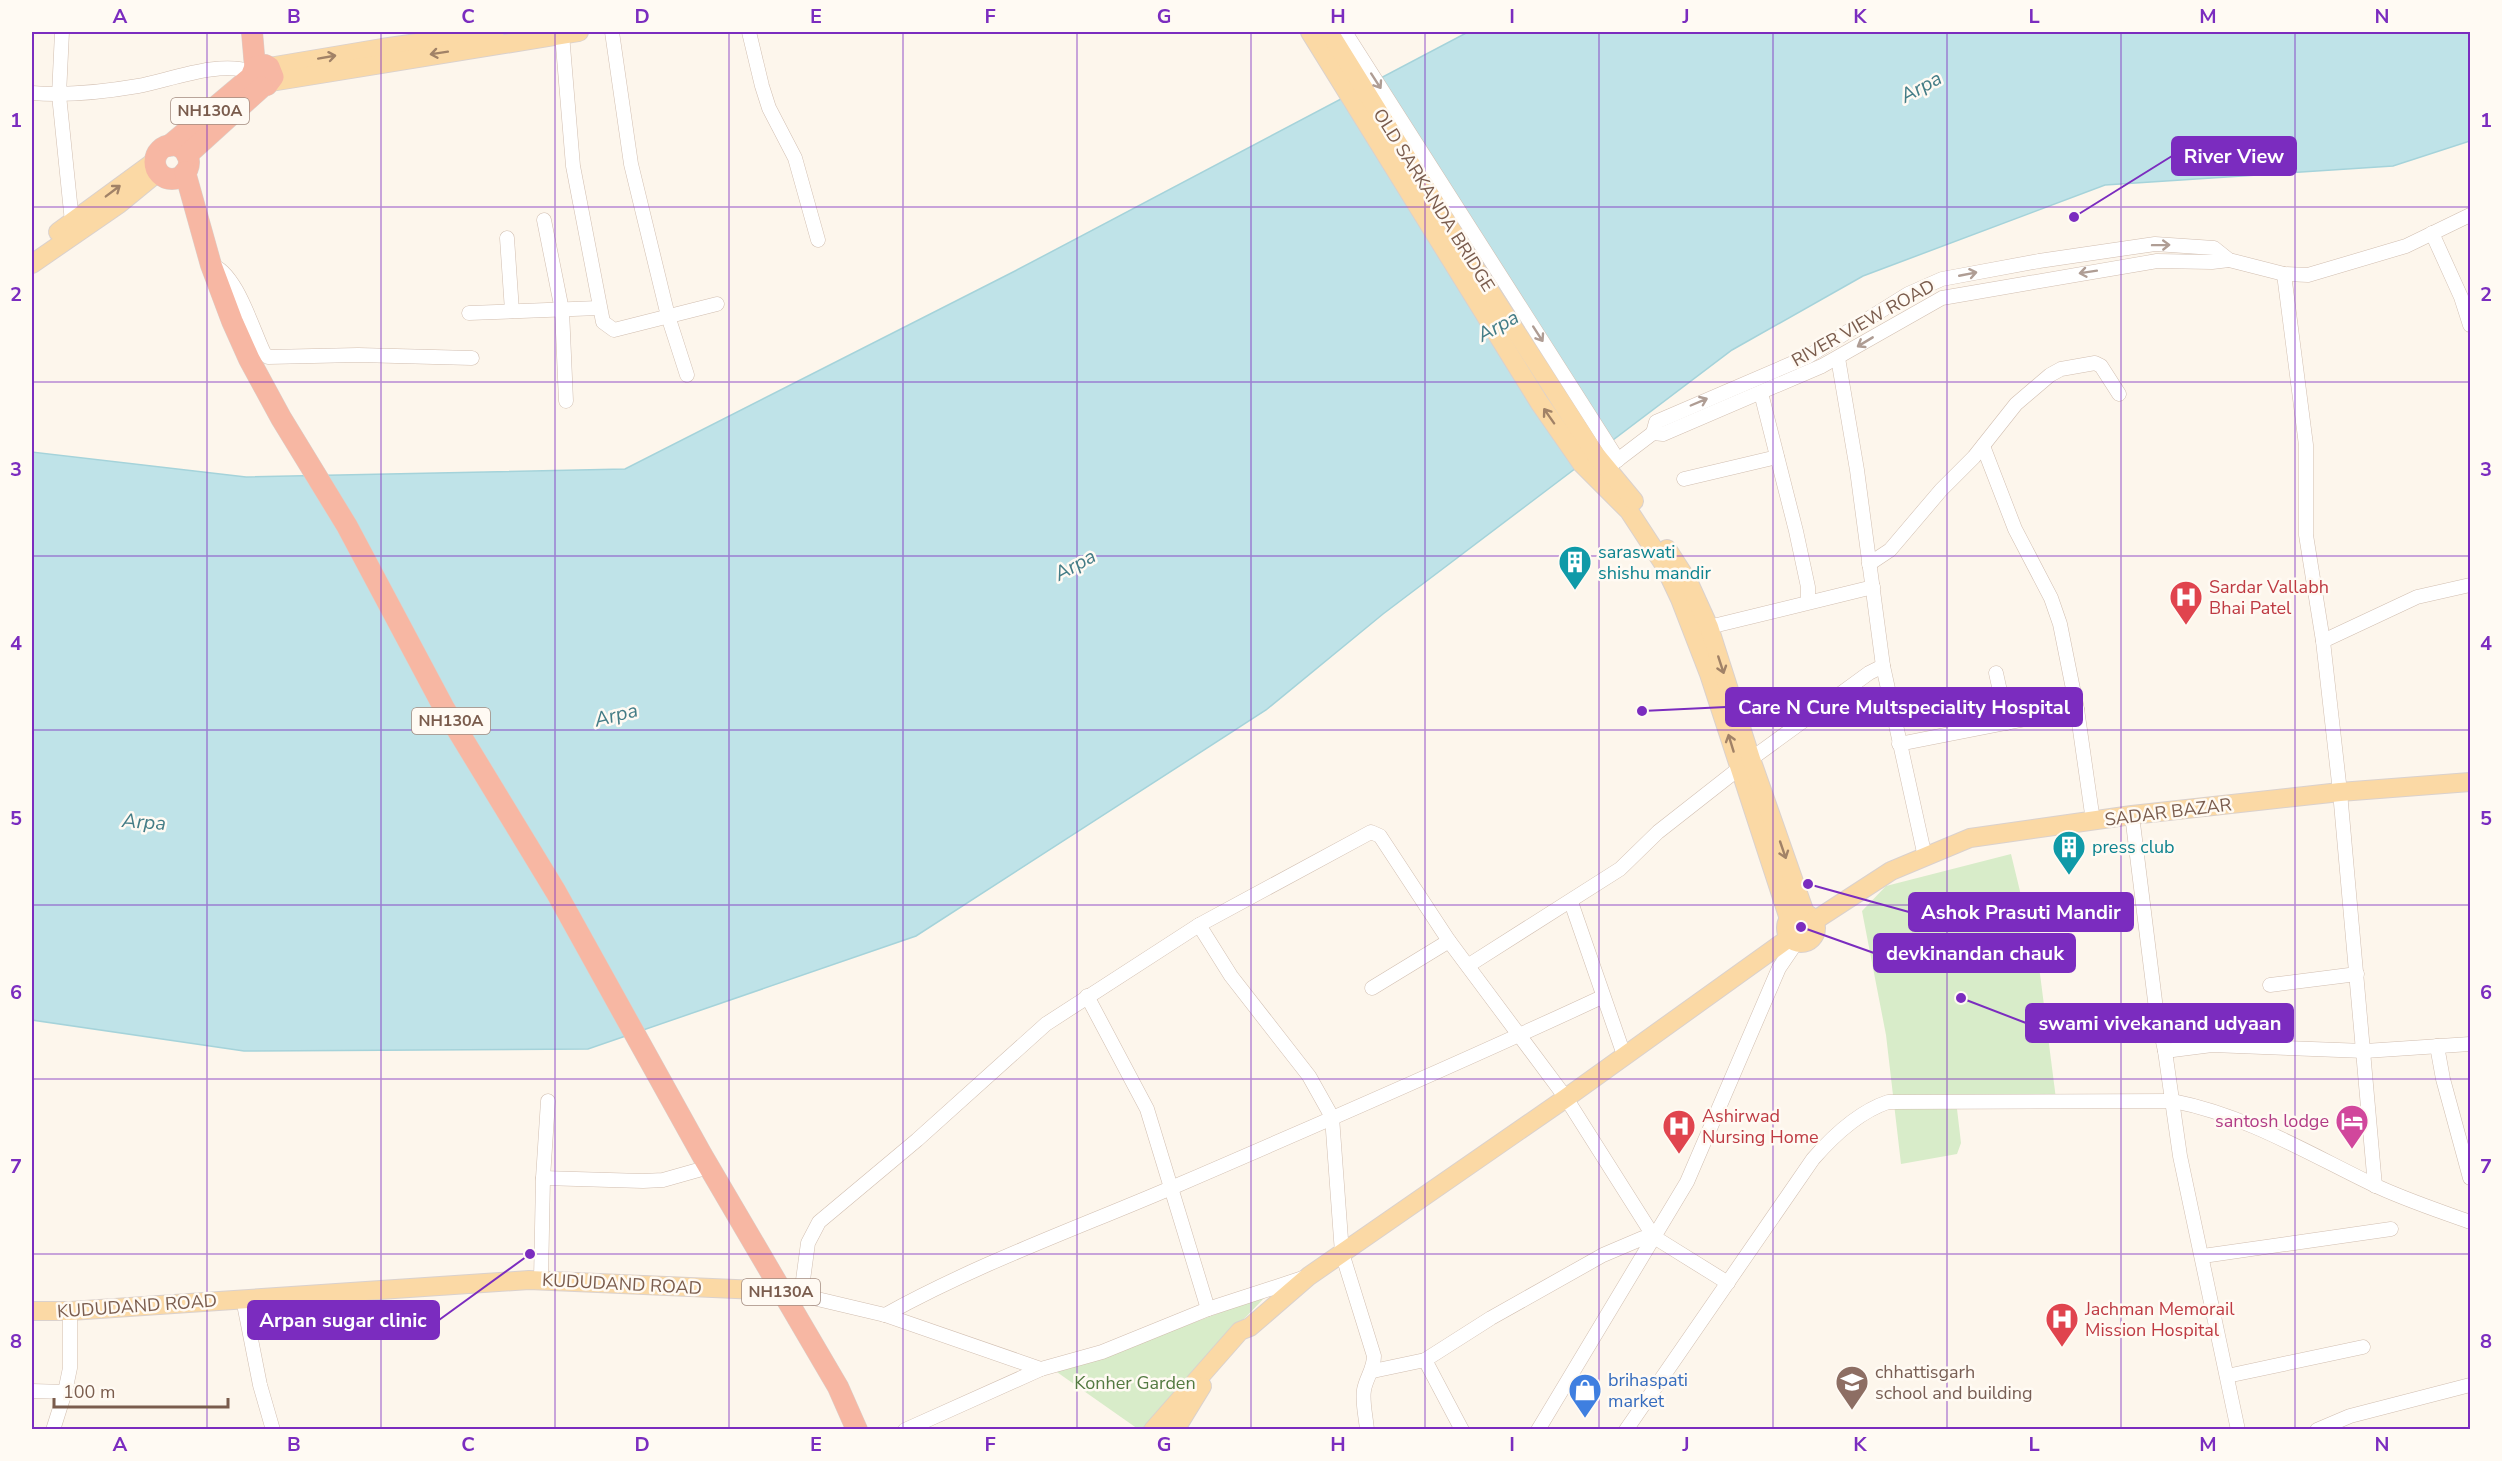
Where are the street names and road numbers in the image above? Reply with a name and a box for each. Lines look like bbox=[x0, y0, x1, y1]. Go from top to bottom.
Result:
road number: NH130A bbox=[171, 98, 249, 124]
street label: OLD SARKANDA BRIDGE bbox=[1368, 104, 1500, 296]
street label: RIVER VIEW ROAD bbox=[1787, 274, 1939, 372]
road number: NH130A bbox=[412, 708, 490, 734]
street label: SADAR BAZAR bbox=[2103, 792, 2233, 832]
street label: KUDUDAND ROAD bbox=[541, 1268, 703, 1300]
road number: NH130A bbox=[742, 1279, 820, 1305]
street label: KUDUDAND ROAD bbox=[56, 1288, 218, 1324]

